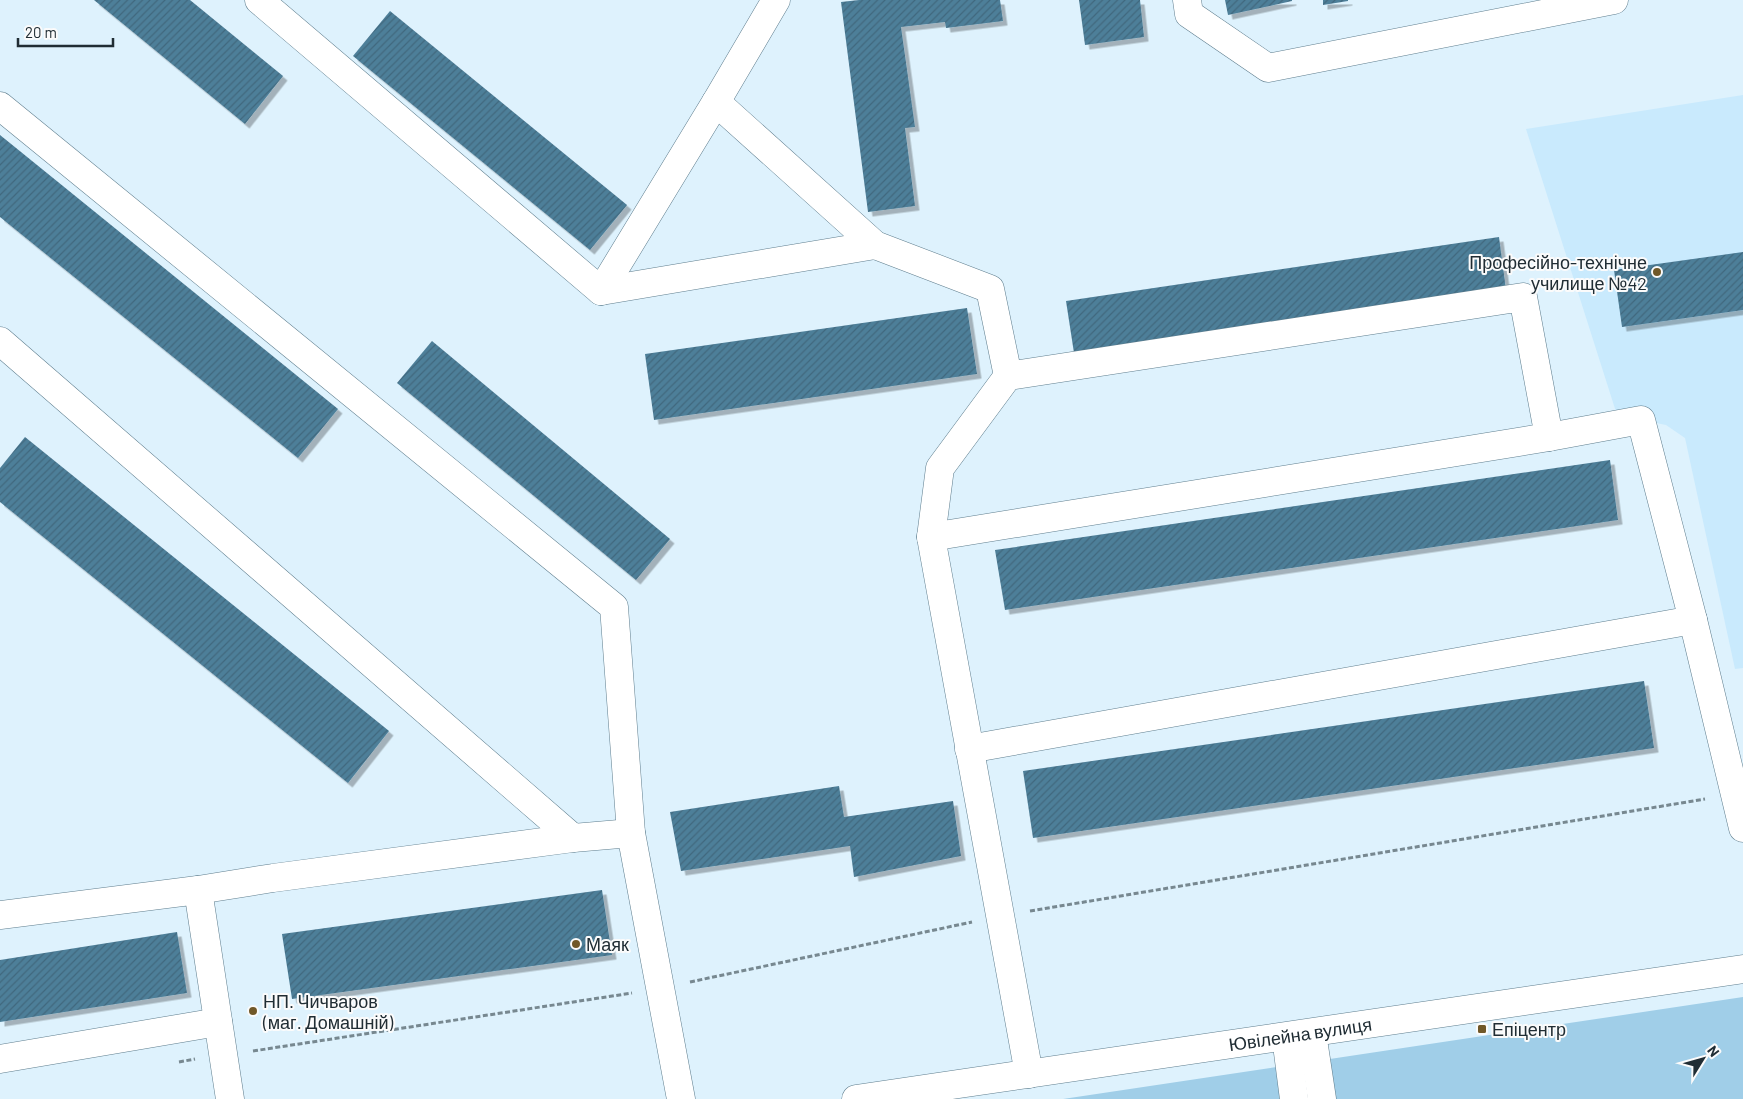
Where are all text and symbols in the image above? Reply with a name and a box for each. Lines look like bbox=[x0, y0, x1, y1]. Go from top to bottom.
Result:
scale bar bbox=[18, 15, 112, 47]
text: 20 m bbox=[25, 23, 57, 41]
place label: Професійно-технічне училище №42 bbox=[1469, 251, 1647, 294]
marker: Професійно-технічне училище №42 bbox=[1651, 266, 1663, 278]
place label: Маяк bbox=[586, 933, 629, 955]
marker: Маяк bbox=[570, 938, 582, 950]
place label: НП. Чичваров (маг. Домашній) bbox=[262, 990, 393, 1033]
marker: НП. Чичваров (маг. Домашній) bbox=[247, 1005, 259, 1017]
street label: Ювілейна вулиця bbox=[1227, 1013, 1373, 1055]
place label: Епіцентр bbox=[1492, 1018, 1566, 1040]
marker: Епіцентр bbox=[1476, 1023, 1488, 1035]
north arrow bbox=[1678, 1034, 1728, 1084]
text: N bbox=[1704, 1042, 1723, 1060]

